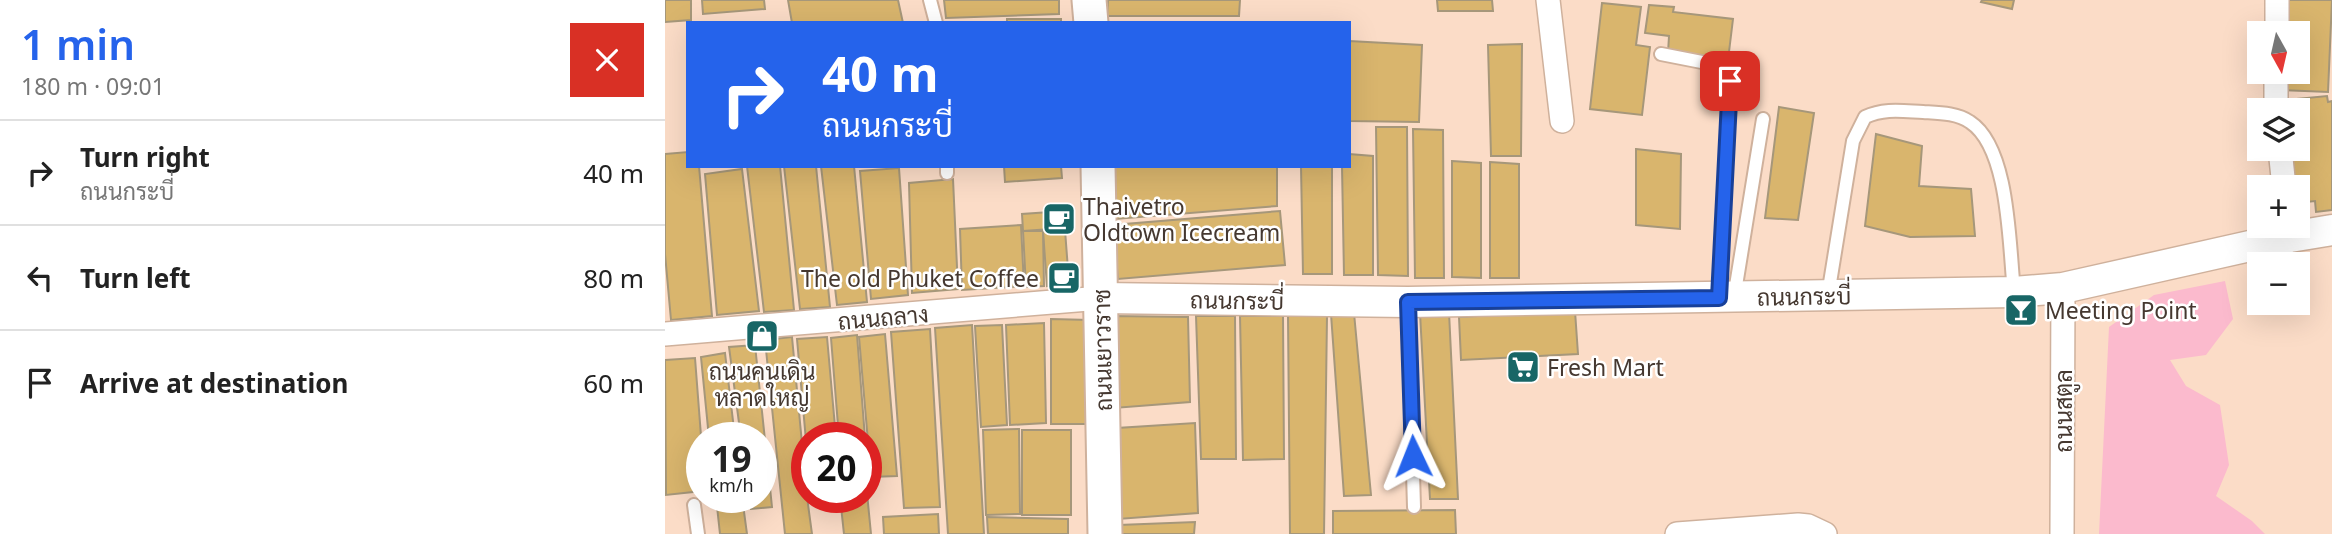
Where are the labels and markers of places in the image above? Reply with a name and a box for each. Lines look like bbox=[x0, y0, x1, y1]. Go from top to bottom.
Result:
pin bbox=[1700, 51, 1760, 111]
place label: Thaivetro Oldtown Icecream bbox=[1083, 190, 1280, 248]
cafe icon: Thaivetro Oldtown Icecream bbox=[1040, 200, 1078, 238]
cafe icon: The old Phuket Coffee bbox=[1045, 259, 1083, 297]
place label: The old Phuket Coffee bbox=[801, 262, 1039, 294]
bar icon: Meeting Point bbox=[2002, 291, 2040, 329]
place label: Meeting Point bbox=[2045, 294, 2197, 326]
shop icon: ถนนคนเดิน หลาดใหญ่ bbox=[743, 317, 781, 355]
supermarket icon: Fresh Mart bbox=[1504, 348, 1542, 386]
place label: Fresh Mart bbox=[1547, 351, 1664, 383]
place label: ถนนคนเดิน หลาดใหญ่ bbox=[709, 355, 815, 413]

